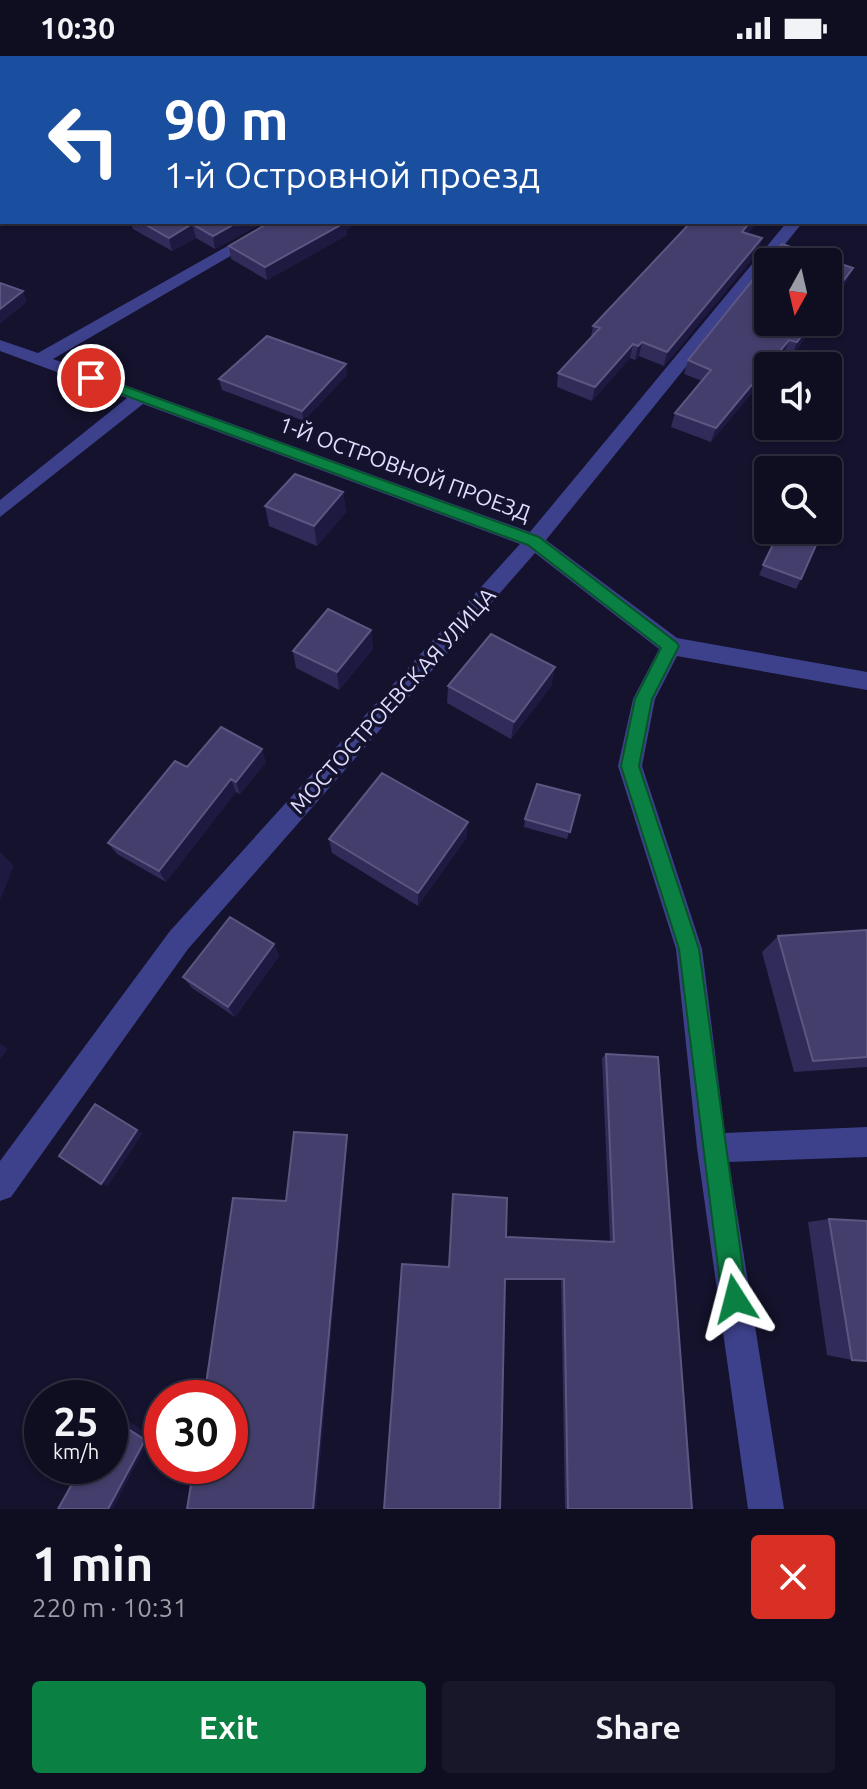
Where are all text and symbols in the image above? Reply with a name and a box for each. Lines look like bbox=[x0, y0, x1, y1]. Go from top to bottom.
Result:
text: 10:30 bbox=[40, 11, 115, 45]
icon: left bbox=[32, 88, 136, 192]
text: 90 m bbox=[164, 88, 289, 151]
text: 1-й Островной проезд bbox=[164, 154, 540, 195]
north arrow bbox=[754, 248, 842, 336]
map controls bbox=[754, 248, 842, 544]
pin bbox=[57, 344, 125, 412]
button: sound bbox=[754, 352, 842, 440]
icon: arrive bbox=[69, 356, 113, 400]
street label: 1-Й ОСТРОВНОЙ ПРОЕЗД bbox=[276, 411, 534, 525]
button: search bbox=[754, 456, 842, 544]
street label: МОСТОСТРОЕВСКАЯ УЛИЦА bbox=[284, 582, 500, 818]
position arrow bbox=[693, 1257, 777, 1341]
speed limit sign: 30 bbox=[144, 1380, 248, 1484]
text: 25 bbox=[53, 1399, 99, 1444]
text: km/h bbox=[53, 1440, 99, 1463]
button: close bbox=[751, 1535, 835, 1619]
text: 1 min bbox=[32, 1536, 153, 1590]
text: 220 m · 10:31 bbox=[32, 1593, 188, 1622]
button: Exit bbox=[32, 1681, 426, 1773]
button: Share bbox=[442, 1681, 835, 1773]

